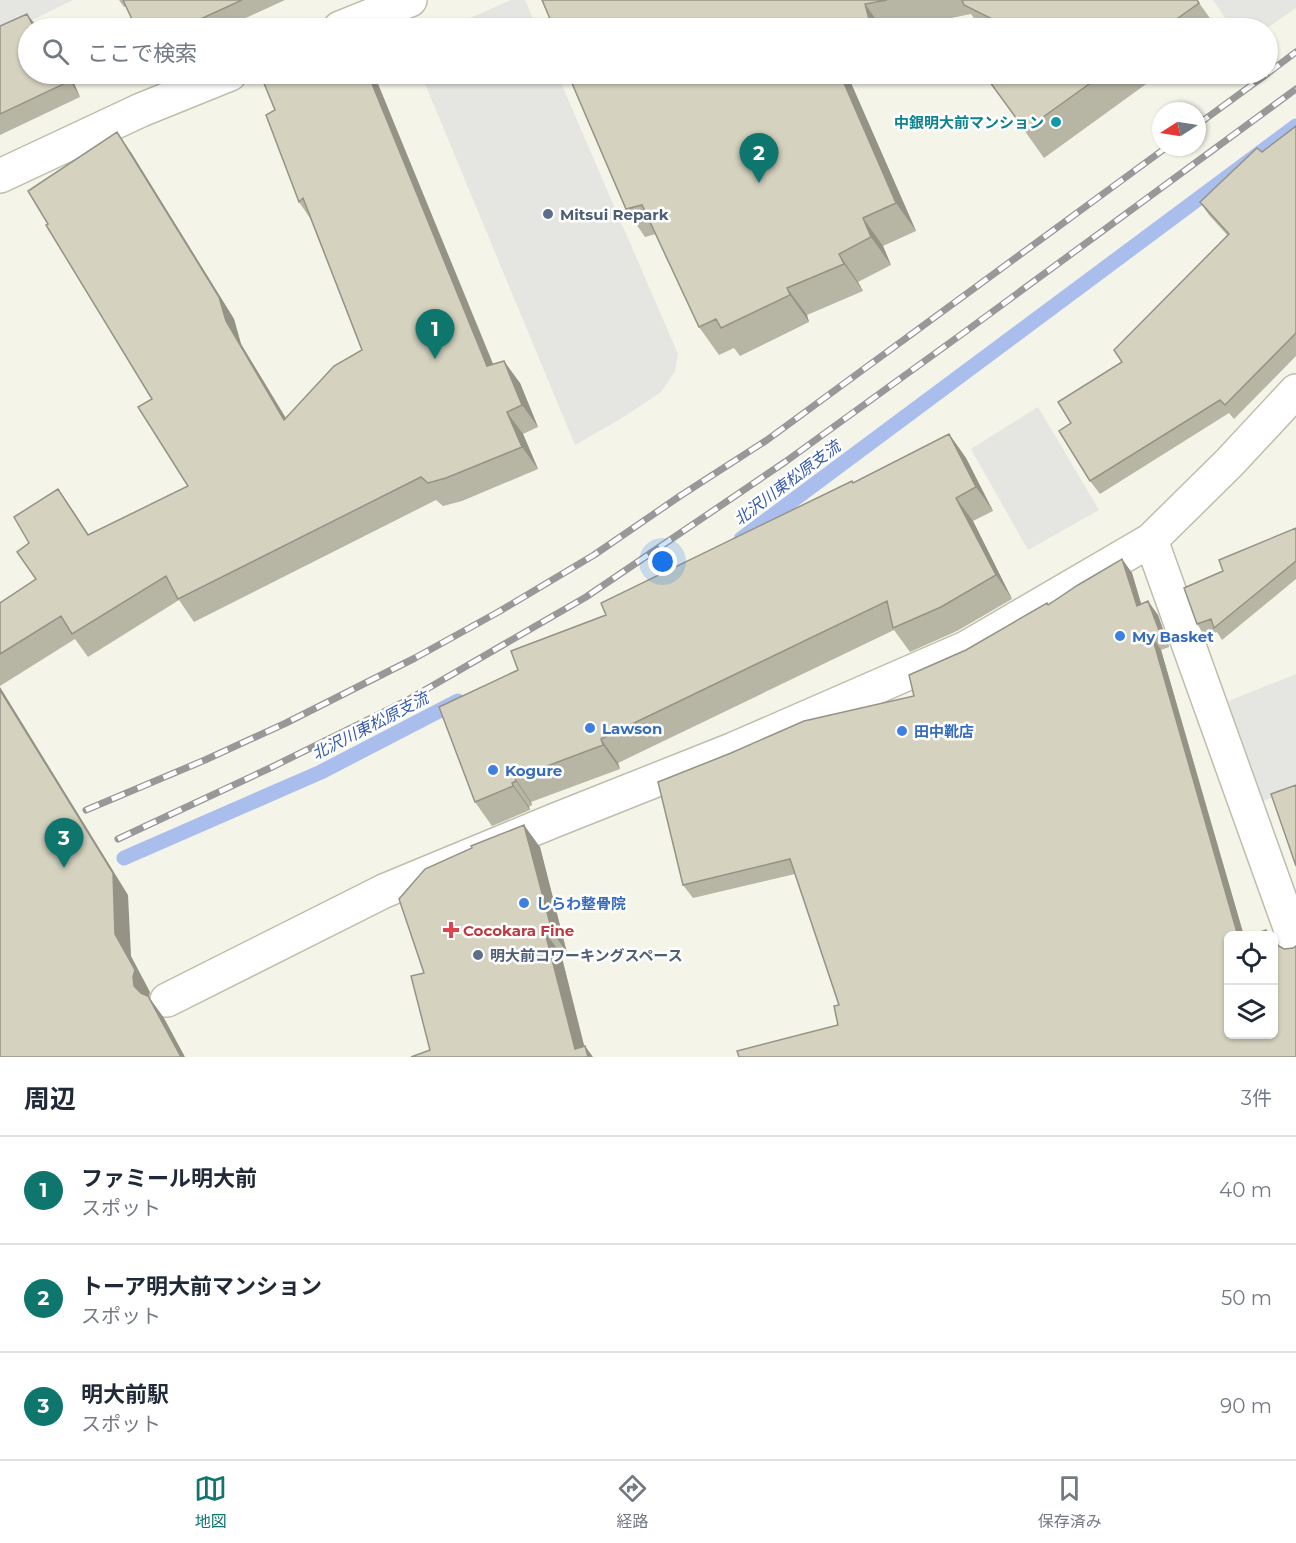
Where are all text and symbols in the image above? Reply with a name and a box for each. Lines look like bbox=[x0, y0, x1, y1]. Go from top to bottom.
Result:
search box bbox=[18, 18, 1278, 84]
icon: search bbox=[39, 35, 72, 68]
text: ここで検索 bbox=[87, 40, 197, 67]
north arrow bbox=[1152, 102, 1206, 156]
place label: 中銀明大前マンション bbox=[894, 113, 1044, 132]
marker: 中銀明大前マンション bbox=[1049, 115, 1063, 129]
pin: 2 bbox=[740, 134, 778, 183]
place label: Mitsui Repark bbox=[560, 205, 669, 224]
marker: Mitsui Repark bbox=[541, 207, 555, 221]
pin: 1 bbox=[416, 310, 454, 359]
water label: 北沢川東松原支流 bbox=[730, 435, 846, 529]
your location bbox=[648, 547, 677, 576]
place label: My Basket bbox=[1132, 627, 1214, 646]
marker: My Basket bbox=[1113, 629, 1127, 643]
water label: 北沢川東松原支流 bbox=[309, 687, 434, 764]
place label: Lawson bbox=[602, 719, 662, 738]
marker: Lawson bbox=[583, 721, 597, 735]
place label: 田中靴店 bbox=[914, 722, 974, 741]
marker: 田中靴店 bbox=[895, 724, 909, 738]
place label: Kogure bbox=[505, 761, 562, 780]
marker: Kogure bbox=[486, 763, 500, 777]
pin: 3 bbox=[44, 818, 84, 868]
place label: しらわ整骨院 bbox=[536, 894, 626, 913]
marker: しらわ整骨院 bbox=[517, 896, 531, 910]
place label: Cocokara Fine bbox=[463, 921, 574, 940]
marker: Cocokara Fine bbox=[444, 923, 458, 937]
map controls bbox=[1224, 931, 1278, 1039]
button: locate bbox=[1224, 931, 1278, 985]
place label: 明大前コワーキングスペース bbox=[490, 946, 683, 965]
marker: 明大前コワーキングスペース bbox=[471, 948, 485, 962]
button: layers bbox=[1224, 985, 1278, 1039]
text: 周辺 bbox=[24, 1083, 76, 1115]
text: 3件 bbox=[1241, 1086, 1272, 1110]
text: ファミール明大前 bbox=[81, 1165, 257, 1192]
text: 1 bbox=[40, 1178, 47, 1202]
text: 40 m bbox=[1219, 1178, 1272, 1202]
text: スポット bbox=[81, 1196, 161, 1220]
text: トーア明大前マンション bbox=[81, 1273, 322, 1300]
text: 2 bbox=[38, 1286, 49, 1310]
text: 50 m bbox=[1221, 1286, 1272, 1310]
text: スポット bbox=[81, 1304, 161, 1328]
text: 明大前駅 bbox=[81, 1381, 169, 1408]
text: 3 bbox=[38, 1394, 49, 1418]
text: 90 m bbox=[1220, 1394, 1272, 1418]
text: スポット bbox=[81, 1412, 161, 1436]
tab: 地図 bbox=[194, 1472, 227, 1532]
tab: 経路 bbox=[616, 1472, 649, 1532]
tab: 保存済み bbox=[1038, 1472, 1102, 1532]

